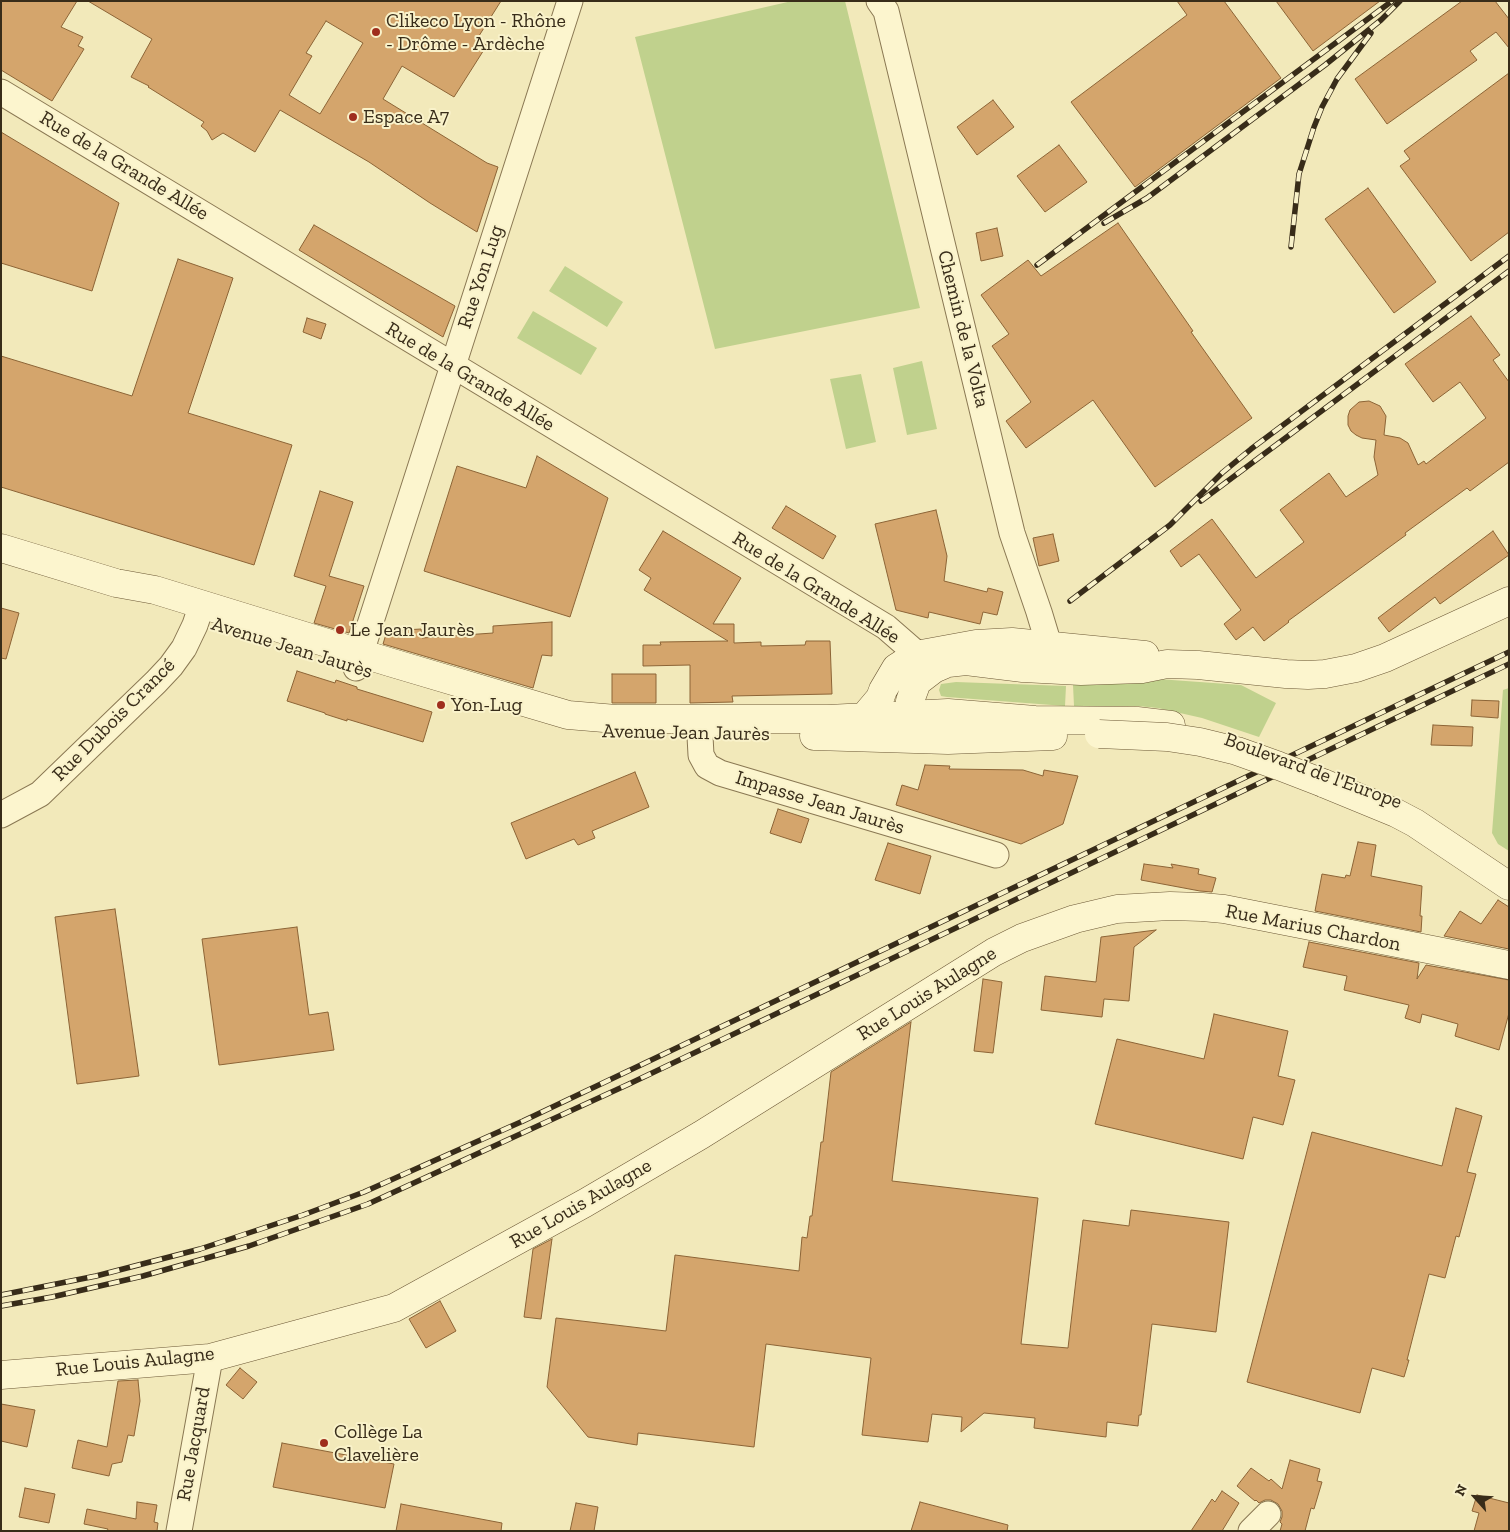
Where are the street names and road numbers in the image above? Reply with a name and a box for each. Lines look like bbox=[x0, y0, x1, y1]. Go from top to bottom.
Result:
street label: Rue de la Grande Allée bbox=[35, 106, 213, 226]
street label: Rue Yon Lug bbox=[453, 222, 509, 332]
street label: Chemin de la Volta bbox=[932, 248, 994, 410]
street label: Rue de la Grande Allée bbox=[381, 317, 559, 437]
street label: Rue de la Grande Allée bbox=[728, 527, 904, 649]
street label: Avenue Jean Jaurès bbox=[208, 612, 376, 684]
street label: Rue Dubois Crancé bbox=[48, 654, 180, 786]
street label: Avenue Jean Jaurès bbox=[602, 720, 770, 746]
street label: Boulevard de l'Europe bbox=[1221, 728, 1405, 814]
street label: Impasse Jean Jaurès bbox=[733, 766, 907, 840]
street label: Rue Marius Chardon bbox=[1223, 899, 1403, 957]
street label: Rue Louis Aulagne bbox=[853, 942, 1001, 1046]
street label: Rue Louis Aulagne bbox=[506, 1154, 656, 1254]
street label: Rue Louis Aulagne bbox=[54, 1342, 216, 1382]
street label: Rue Jacquard bbox=[172, 1385, 216, 1503]

